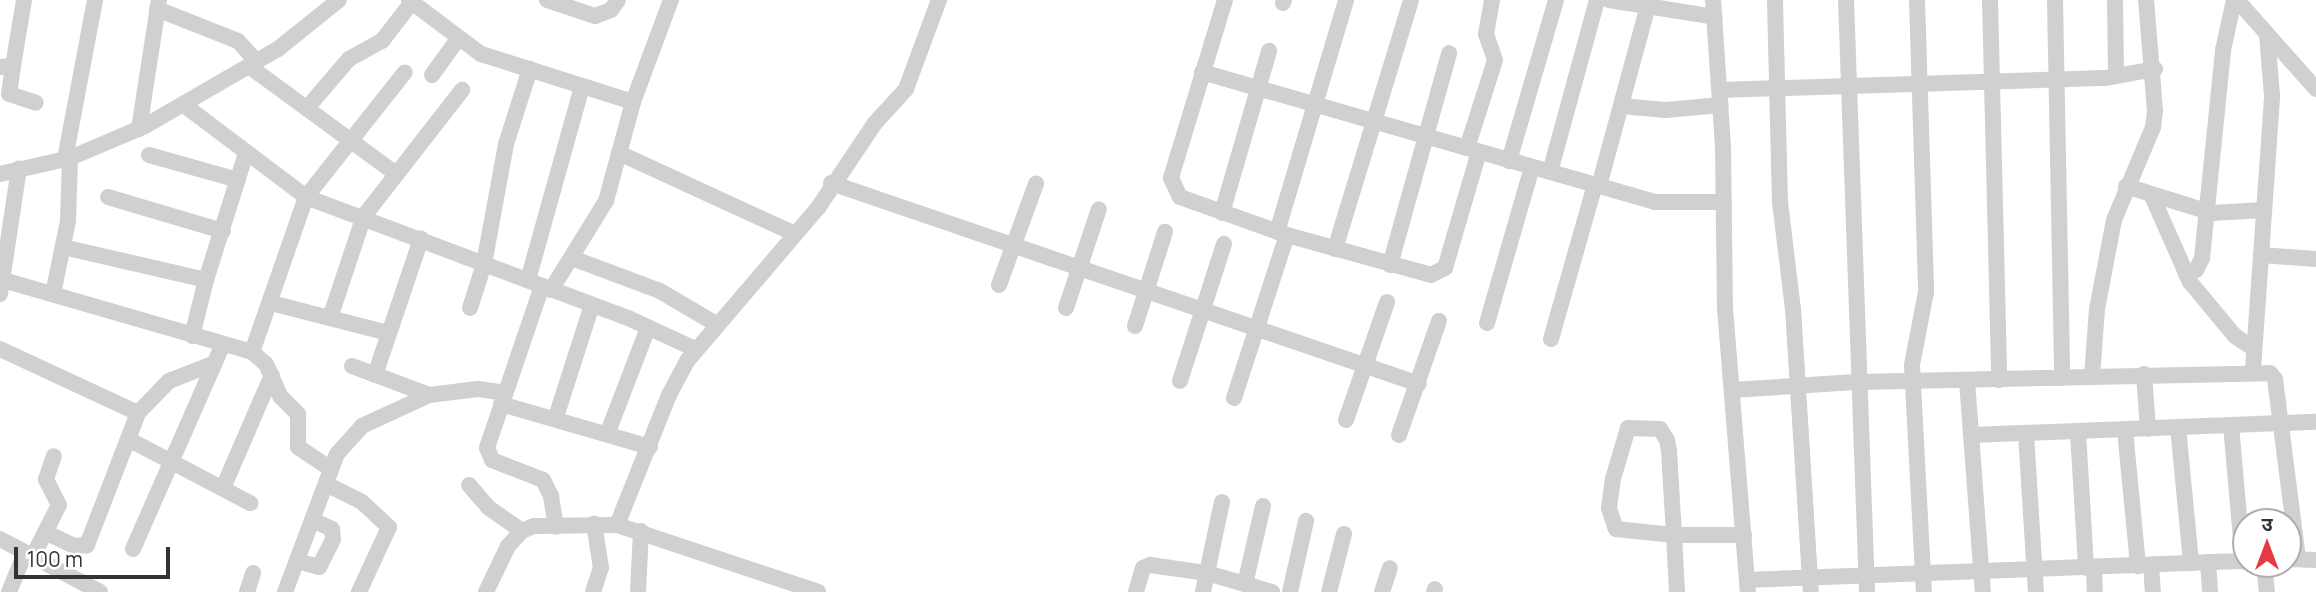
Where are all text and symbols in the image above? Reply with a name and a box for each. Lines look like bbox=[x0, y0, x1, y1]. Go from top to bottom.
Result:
north arrow bbox=[2232, 508, 2302, 578]
text: उ bbox=[2261, 511, 2273, 537]
scale bar bbox=[18, 532, 173, 576]
text: 100 m bbox=[27, 545, 83, 573]

